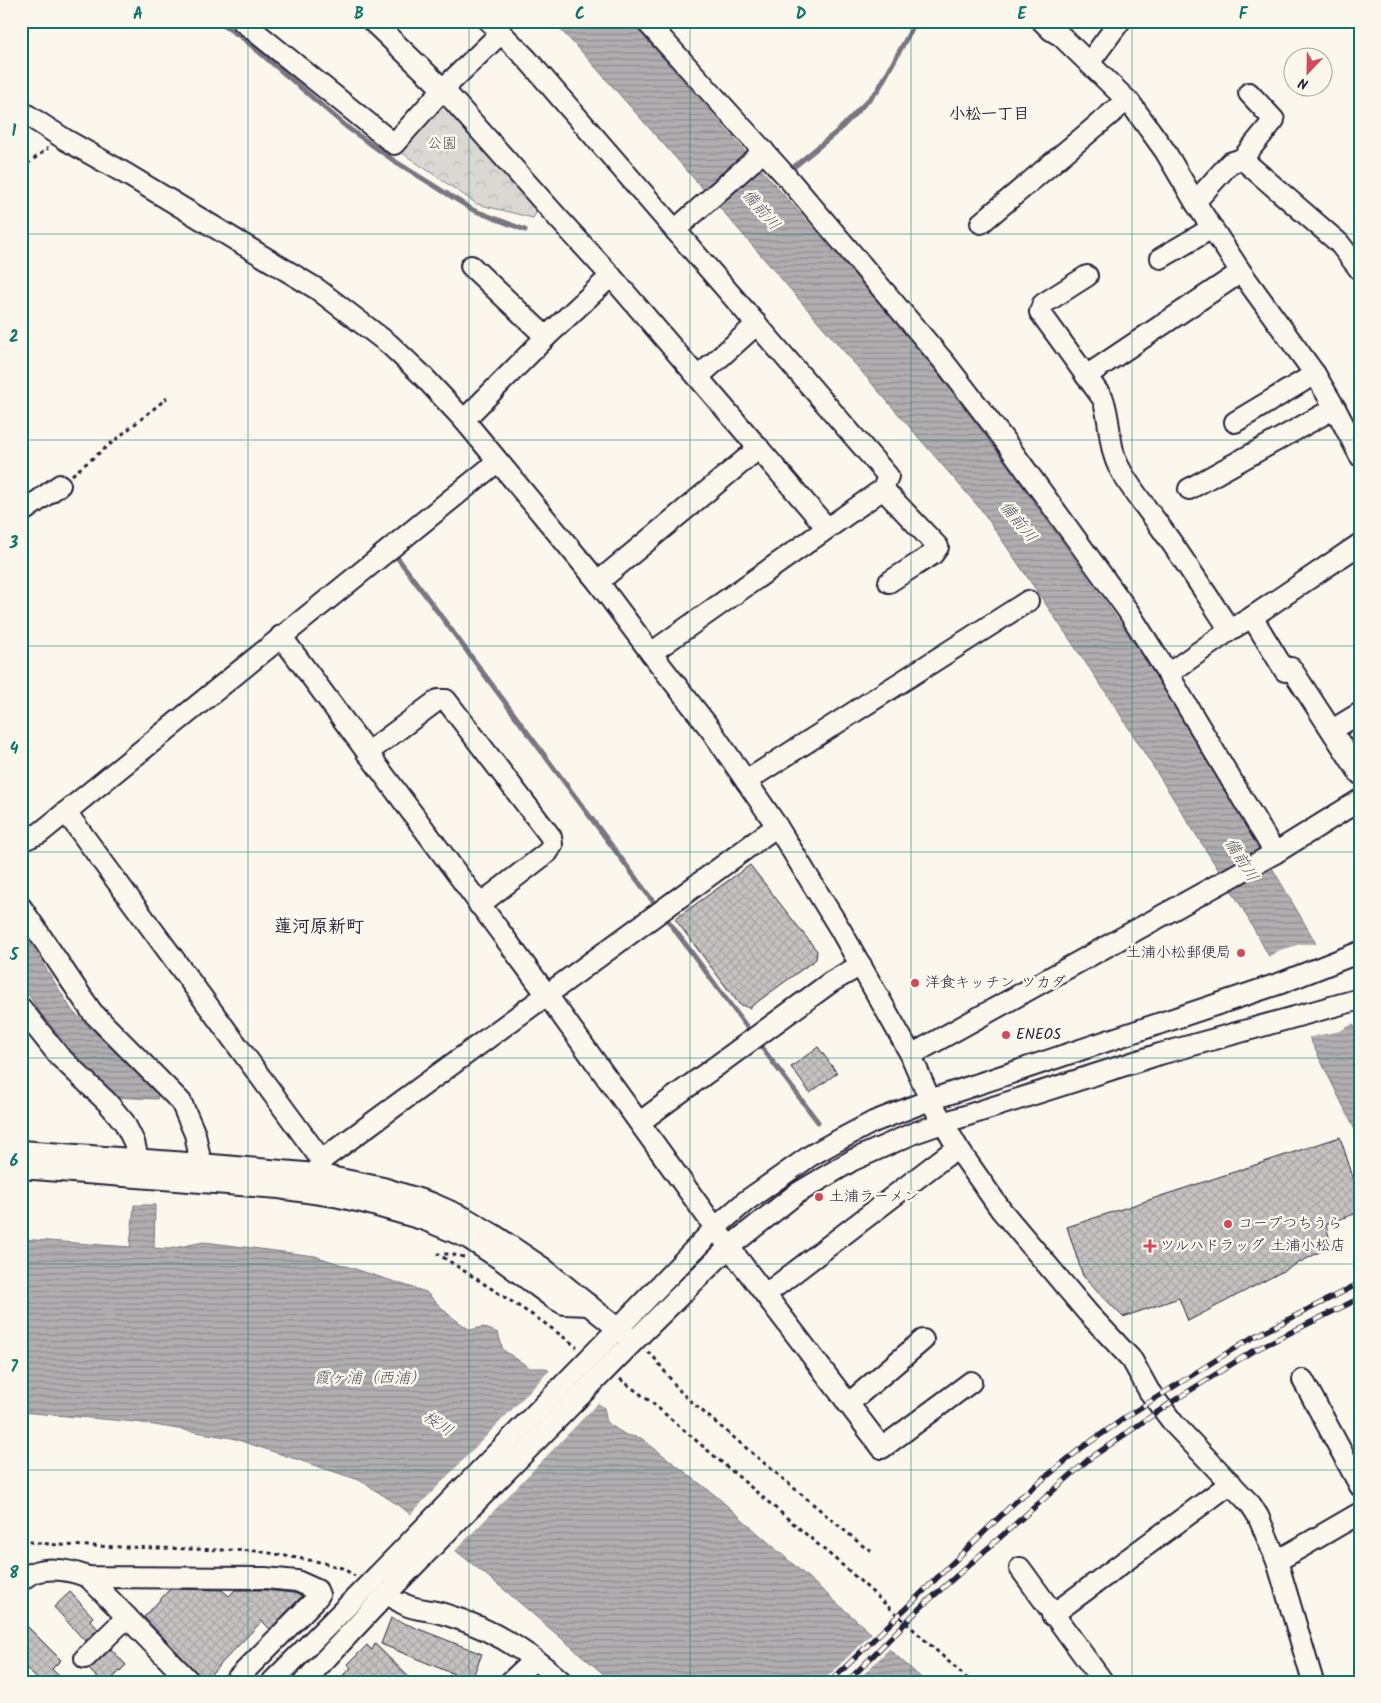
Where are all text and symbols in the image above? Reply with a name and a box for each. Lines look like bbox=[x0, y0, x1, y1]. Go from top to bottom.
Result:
text: A bbox=[133, 2, 143, 27]
text: B bbox=[354, 2, 364, 27]
text: C bbox=[575, 2, 585, 27]
text: D bbox=[796, 2, 807, 27]
text: E bbox=[1018, 2, 1028, 27]
text: F bbox=[1239, 2, 1249, 27]
north arrow bbox=[1284, 48, 1334, 98]
text: N bbox=[1295, 71, 1312, 95]
district label: 小松一丁目 bbox=[949, 102, 1029, 127]
text: 1 bbox=[12, 119, 17, 144]
park label: 公園 bbox=[427, 132, 457, 156]
water label: 備前川 bbox=[736, 184, 786, 236]
text: 2 bbox=[9, 325, 19, 350]
water label: 備前川 bbox=[993, 495, 1043, 549]
text: 3 bbox=[9, 531, 19, 556]
text: 4 bbox=[10, 737, 19, 762]
water label: 備前川 bbox=[1218, 833, 1264, 887]
district label: 蓮河原新町 bbox=[274, 913, 364, 942]
place label: 土浦小松郵便局 bbox=[1126, 941, 1231, 965]
text: 5 bbox=[9, 943, 20, 968]
marker: 土浦小松郵便局 bbox=[1235, 947, 1247, 959]
place label: 洋食キッチン ツカダ bbox=[925, 971, 1066, 995]
marker: 洋食キッチン ツカダ bbox=[909, 977, 921, 989]
place label: ENEOS bbox=[1016, 1023, 1061, 1047]
marker: ENEOS bbox=[1000, 1029, 1012, 1041]
text: 6 bbox=[10, 1149, 19, 1174]
place label: 土浦ラーメン bbox=[829, 1185, 919, 1209]
marker: 土浦ラーメン bbox=[813, 1191, 825, 1203]
place label: コープつちうら bbox=[1238, 1212, 1342, 1236]
marker: コープつちうら bbox=[1222, 1218, 1234, 1230]
place label: ツルハドラッグ 土浦小松店 bbox=[1160, 1234, 1345, 1258]
marker: ツルハドラッグ 土浦小松店 bbox=[1144, 1240, 1156, 1252]
text: 7 bbox=[10, 1355, 18, 1380]
water label: 霞ヶ浦（西浦） bbox=[314, 1366, 426, 1391]
water label: 桜川 bbox=[418, 1405, 458, 1443]
text: 8 bbox=[9, 1561, 19, 1586]

